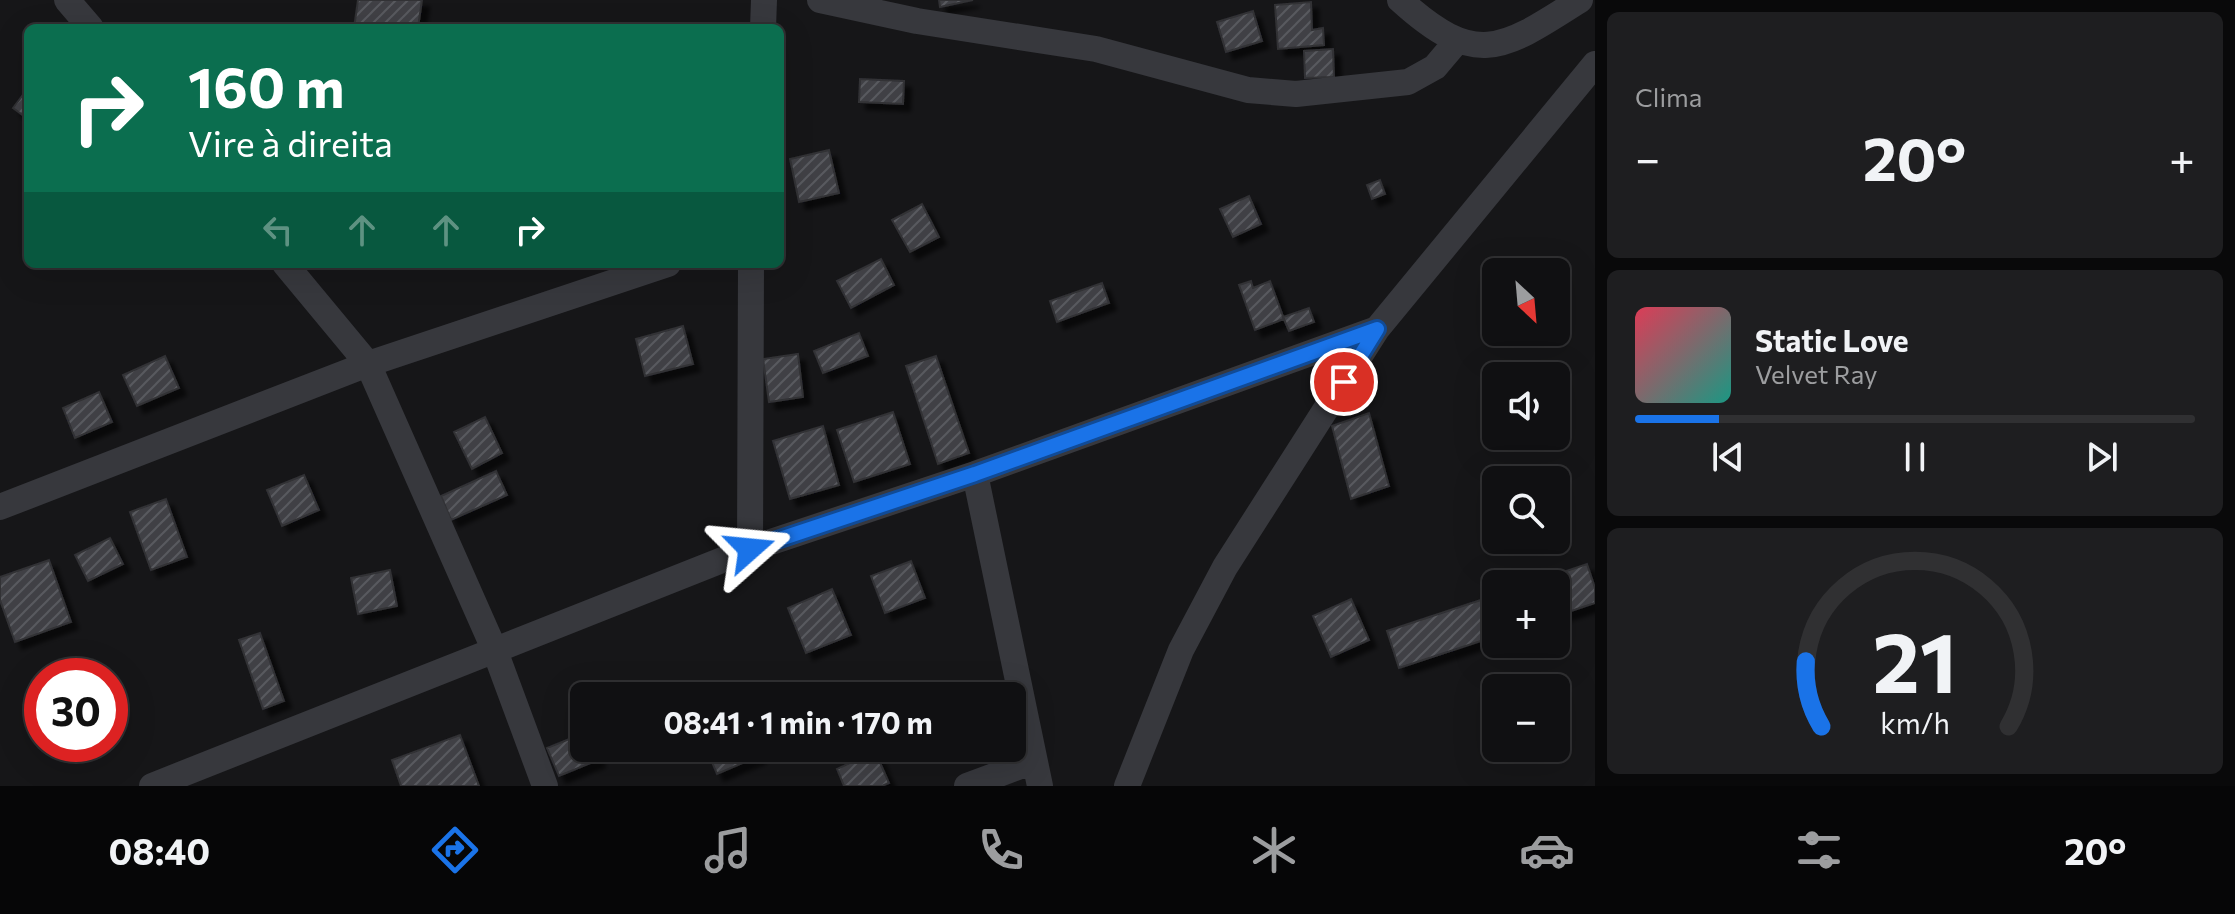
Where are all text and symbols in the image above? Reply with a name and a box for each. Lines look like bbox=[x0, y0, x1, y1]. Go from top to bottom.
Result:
text: 160 m bbox=[188, 51, 345, 120]
icon: right bbox=[56, 56, 160, 160]
text: Clima bbox=[1635, 81, 1702, 112]
text: Vire à direita bbox=[188, 120, 393, 164]
text: 20° bbox=[1863, 120, 1966, 193]
text: − bbox=[1635, 130, 1660, 184]
text: + bbox=[2169, 130, 2195, 184]
icon: left bbox=[256, 208, 300, 252]
icon: ahead bbox=[340, 208, 384, 252]
icon: ahead bbox=[424, 208, 468, 252]
icon: right bbox=[508, 208, 552, 252]
north arrow bbox=[1482, 258, 1570, 346]
map controls bbox=[1482, 258, 1570, 762]
text: Static Love bbox=[1755, 321, 1909, 358]
pin bbox=[1310, 348, 1378, 416]
text: Velvet Ray bbox=[1755, 358, 1878, 389]
icon: arrive bbox=[1322, 360, 1366, 404]
button: sound bbox=[1482, 362, 1570, 450]
icon: previous bbox=[1706, 435, 1750, 479]
icon: pause bbox=[1893, 435, 1937, 479]
icon: next bbox=[2080, 435, 2124, 479]
button: search bbox=[1482, 466, 1570, 554]
position arrow bbox=[708, 507, 792, 591]
button: + bbox=[1482, 570, 1570, 658]
text: 21 bbox=[1873, 608, 1957, 710]
speed limit sign: 30 bbox=[24, 658, 128, 762]
button: − bbox=[1482, 674, 1570, 762]
text: 08:41 · 1 min · 170 m bbox=[663, 703, 933, 740]
text: km/h bbox=[1880, 705, 1950, 740]
icon: directions bbox=[427, 822, 483, 878]
icon: music bbox=[700, 822, 756, 878]
icon: phone bbox=[973, 822, 1029, 878]
icon: climate bbox=[1246, 822, 1302, 878]
icon: car bbox=[1519, 822, 1575, 878]
icon: filters bbox=[1791, 822, 1847, 878]
text: 08:40 bbox=[108, 828, 210, 872]
text: 20° bbox=[2064, 828, 2126, 872]

